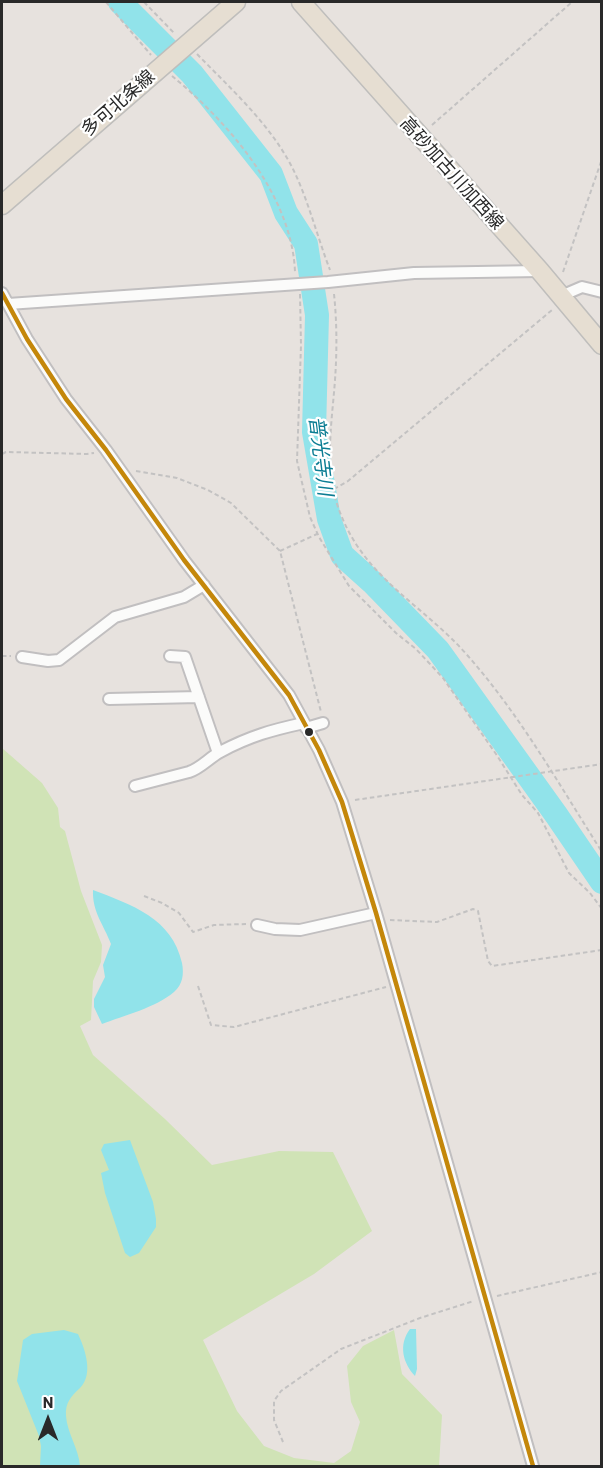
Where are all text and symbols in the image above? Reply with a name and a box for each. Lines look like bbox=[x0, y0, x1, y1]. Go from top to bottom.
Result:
street label: 多可北条線 bbox=[77, 65, 159, 141]
street label: 高砂加古川加西線 bbox=[396, 112, 508, 234]
water label: 普光寺川 bbox=[304, 415, 338, 497]
unlabelled marker bbox=[303, 726, 315, 738]
north arrow bbox=[18, 1390, 78, 1450]
text: N bbox=[43, 1392, 53, 1411]

